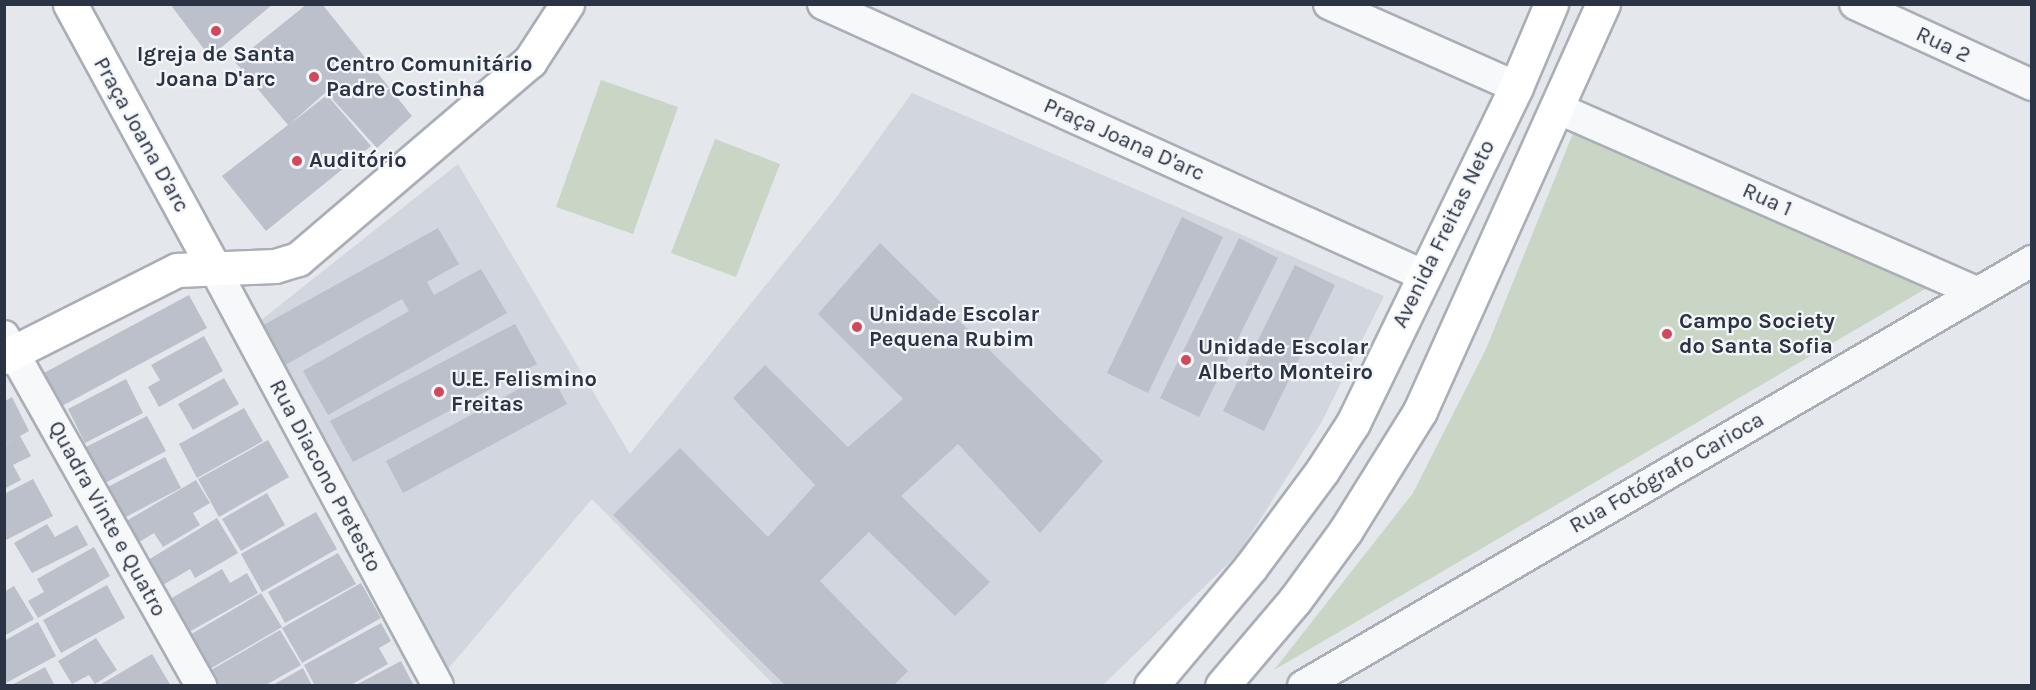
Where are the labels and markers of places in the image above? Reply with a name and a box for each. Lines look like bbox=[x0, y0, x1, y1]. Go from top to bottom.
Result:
marker: Igreja de Santa Joana D'arc bbox=[209, 24, 223, 38]
place label: Igreja de Santa Joana D'arc bbox=[137, 41, 295, 92]
place label: Centro Comunitário Padre Costinha bbox=[326, 51, 532, 102]
marker: Centro Comunitário Padre Costinha bbox=[307, 70, 321, 84]
place label: Auditório bbox=[309, 148, 407, 174]
marker: Auditório bbox=[290, 154, 304, 168]
place label: Unidade Escolar Pequena Rubim bbox=[869, 301, 1039, 352]
place label: Campo Society do Santa Sofia bbox=[1679, 308, 1835, 360]
marker: Unidade Escolar Pequena Rubim bbox=[850, 320, 864, 334]
marker: Campo Society do Santa Sofia bbox=[1660, 327, 1674, 341]
place label: Unidade Escolar Alberto Monteiro bbox=[1198, 334, 1373, 386]
marker: Unidade Escolar Alberto Monteiro bbox=[1179, 353, 1193, 367]
place label: U.E. Felismino Freitas bbox=[451, 366, 597, 418]
marker: U.E. Felismino Freitas bbox=[432, 385, 446, 399]

